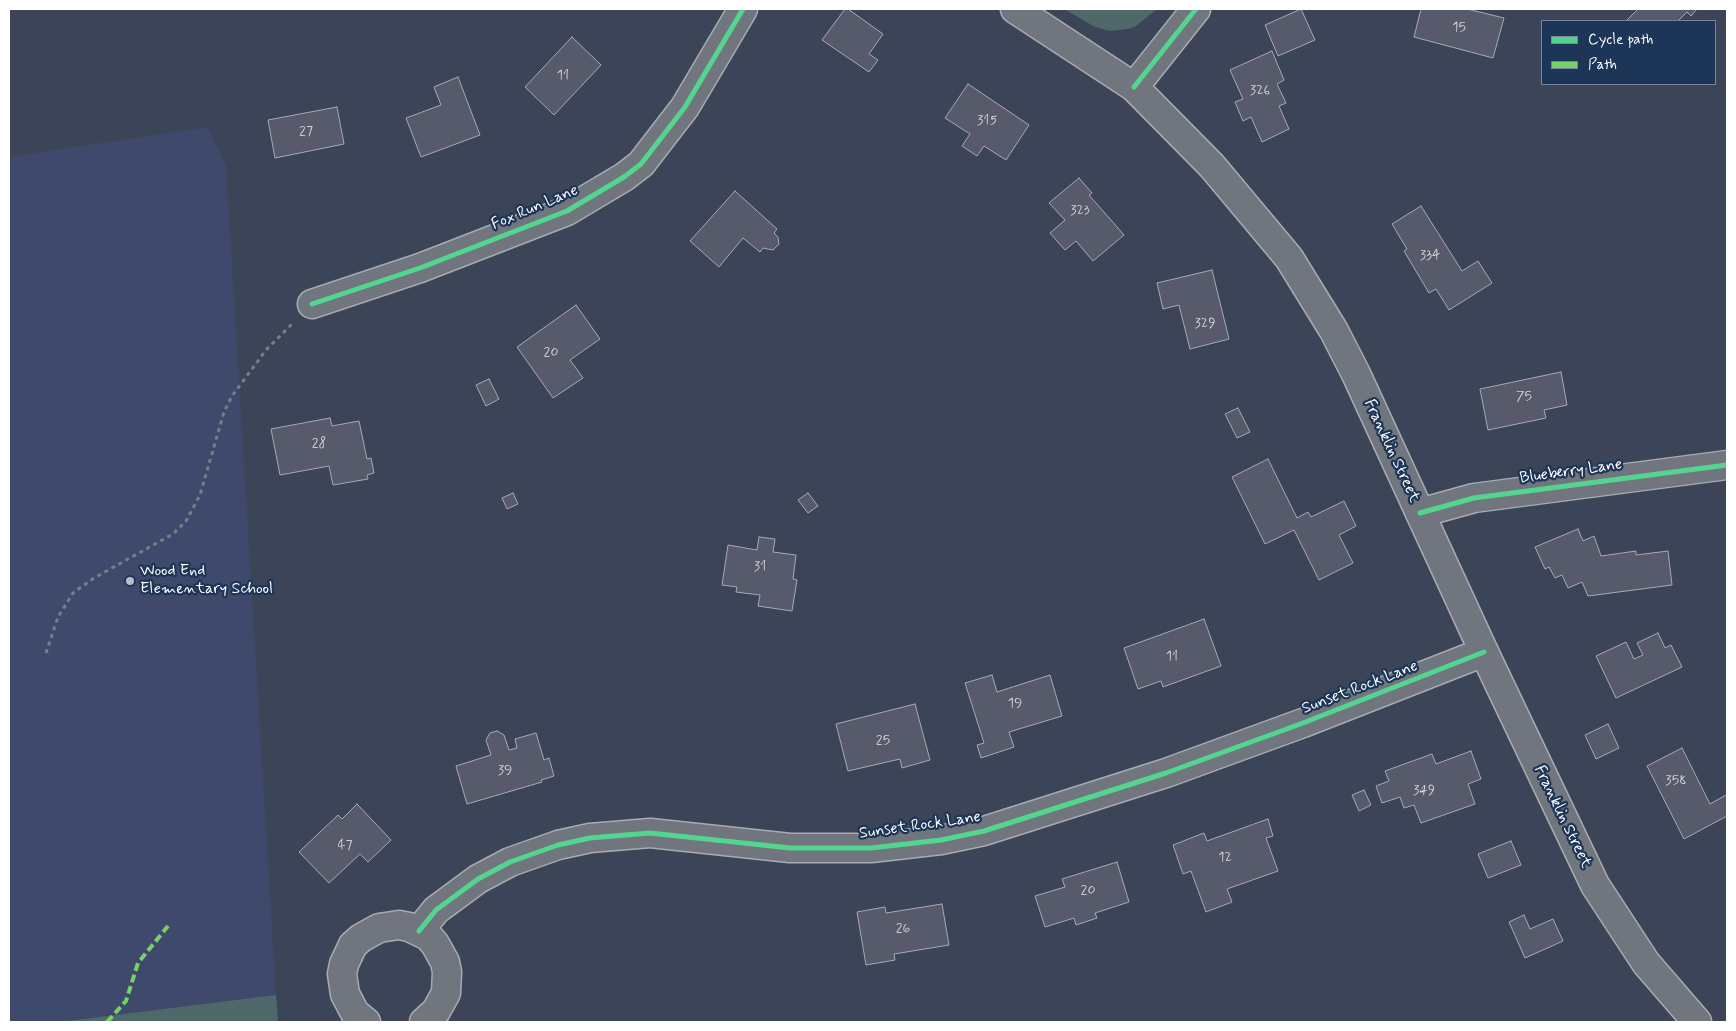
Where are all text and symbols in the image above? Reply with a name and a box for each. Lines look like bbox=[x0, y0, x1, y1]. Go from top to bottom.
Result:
house number: 15 bbox=[1452, 20, 1466, 36]
legend bbox=[1541, 20, 1716, 85]
text: Cycle path bbox=[1588, 30, 1653, 50]
text: Path bbox=[1588, 55, 1617, 75]
house number: 11 bbox=[557, 68, 569, 84]
house number: 326 bbox=[1250, 83, 1270, 99]
house number: 315 bbox=[977, 113, 997, 129]
house number: 27 bbox=[299, 124, 313, 140]
street label: Fox Run Lane bbox=[489, 181, 581, 235]
house number: 323 bbox=[1070, 203, 1090, 219]
house number: 334 bbox=[1420, 248, 1440, 264]
house number: 329 bbox=[1194, 316, 1216, 332]
house number: 20 bbox=[544, 345, 558, 361]
house number: 75 bbox=[1516, 389, 1532, 405]
street label: Franklin Street bbox=[1359, 396, 1423, 506]
house number: 28 bbox=[312, 436, 326, 452]
street label: Blueberry Lane bbox=[1519, 455, 1623, 489]
house number: 31 bbox=[754, 559, 766, 575]
place label: Wood End Elementary School bbox=[140, 562, 273, 600]
marker: Wood End Elementary School bbox=[124, 575, 136, 587]
house number: 11 bbox=[1166, 649, 1178, 665]
street label: Sunset Rock Lane bbox=[1299, 657, 1421, 719]
house number: 19 bbox=[1008, 696, 1022, 712]
house number: 25 bbox=[876, 733, 890, 749]
house number: 39 bbox=[498, 763, 512, 779]
street label: Franklin Street bbox=[1529, 763, 1595, 871]
house number: 358 bbox=[1665, 773, 1687, 789]
house number: 349 bbox=[1413, 783, 1435, 799]
street label: Sunset Rock Lane bbox=[858, 808, 982, 844]
house number: 47 bbox=[337, 838, 353, 854]
house number: 12 bbox=[1218, 850, 1232, 866]
house number: 20 bbox=[1081, 883, 1095, 899]
house number: 26 bbox=[896, 921, 910, 937]

